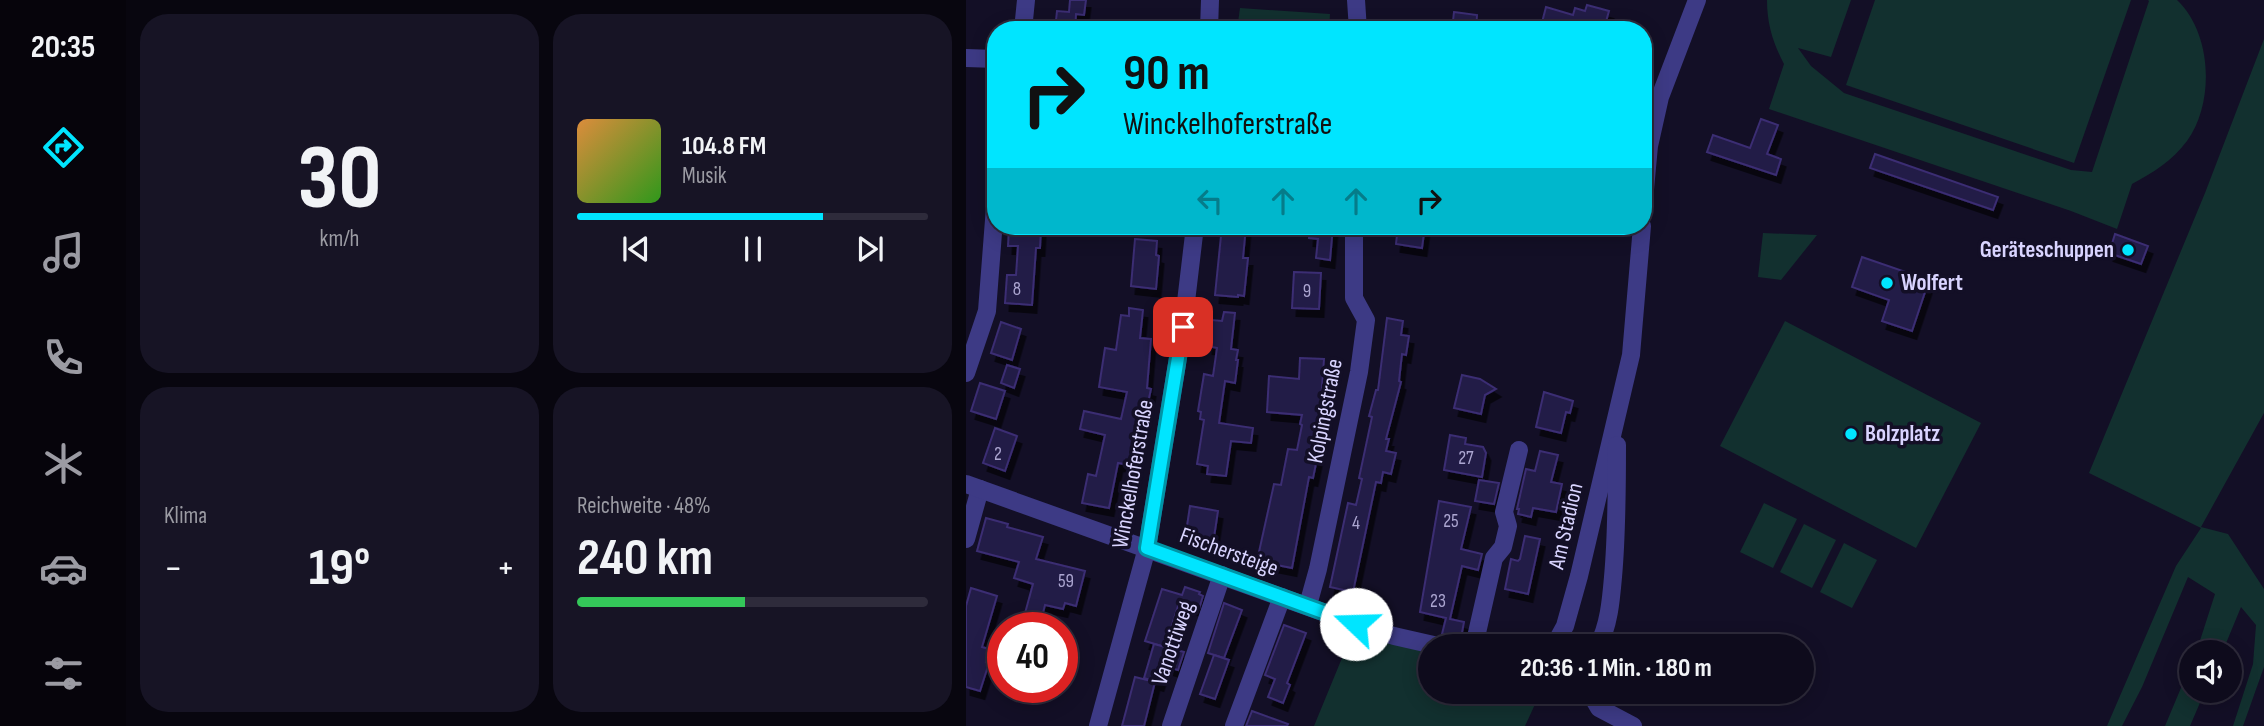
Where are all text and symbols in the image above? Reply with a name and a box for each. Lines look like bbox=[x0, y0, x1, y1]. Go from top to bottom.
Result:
text: 20:35 bbox=[31, 28, 95, 67]
text: 90 m bbox=[1123, 45, 1210, 104]
icon: right bbox=[1008, 49, 1099, 140]
text: Winckelhoferstraße bbox=[1123, 105, 1332, 144]
icon: directions bbox=[39, 123, 88, 172]
text: 30 bbox=[297, 125, 382, 234]
text: 104.8 FM bbox=[682, 131, 766, 162]
text: Musik bbox=[682, 162, 727, 190]
icon: left bbox=[1191, 182, 1229, 220]
icon: ahead bbox=[1264, 182, 1302, 220]
icon: ahead bbox=[1337, 182, 1375, 220]
icon: right bbox=[1410, 182, 1448, 220]
text: km/h bbox=[320, 225, 359, 253]
icon: music bbox=[39, 228, 88, 277]
icon: previous bbox=[617, 230, 655, 268]
icon: pause bbox=[734, 230, 772, 268]
icon: next bbox=[851, 230, 889, 268]
place label: Geräteschuppen bbox=[1980, 236, 2114, 264]
marker: Geräteschuppen bbox=[2120, 242, 2136, 258]
place label: Wolfert bbox=[1901, 269, 1963, 297]
marker: Wolfert bbox=[1879, 275, 1895, 291]
house number: 8 bbox=[1013, 278, 1021, 301]
house number: 9 bbox=[1303, 280, 1311, 303]
pin bbox=[1153, 297, 1213, 357]
icon: arrive bbox=[1164, 308, 1202, 346]
icon: phone bbox=[39, 333, 88, 382]
street label: Kolpingstraße bbox=[1301, 356, 1349, 466]
street label: Winckelhoferstraße bbox=[1106, 397, 1160, 551]
place label: Bolzplatz bbox=[1865, 420, 1940, 448]
marker: Bolzplatz bbox=[1843, 426, 1859, 442]
icon: climate bbox=[39, 439, 88, 488]
house number: 2 bbox=[994, 443, 1002, 466]
house number: 27 bbox=[1458, 447, 1474, 470]
street label: Am Stadion bbox=[1542, 480, 1589, 573]
text: Reichweite · 48% bbox=[577, 492, 711, 520]
text: Klima bbox=[164, 502, 207, 530]
house number: 25 bbox=[1443, 510, 1459, 533]
house number: 4 bbox=[1352, 512, 1360, 535]
street label: Fischersteige bbox=[1176, 521, 1282, 583]
text: 240 km bbox=[577, 527, 713, 590]
text: 19° bbox=[309, 537, 370, 600]
icon: car bbox=[39, 544, 88, 593]
text: − bbox=[164, 546, 183, 591]
text: + bbox=[496, 546, 515, 591]
house number: 59 bbox=[1058, 570, 1074, 593]
position arrow bbox=[1319, 587, 1393, 661]
house number: 23 bbox=[1430, 590, 1446, 613]
street label: Vanottiweg bbox=[1146, 597, 1200, 689]
speed limit sign: 40 bbox=[987, 612, 1078, 703]
map controls bbox=[2179, 640, 2242, 703]
button: sound bbox=[2179, 640, 2242, 703]
icon: filters bbox=[39, 649, 88, 698]
text: 20:36 · 1 Min. · 180 m bbox=[1520, 653, 1712, 684]

